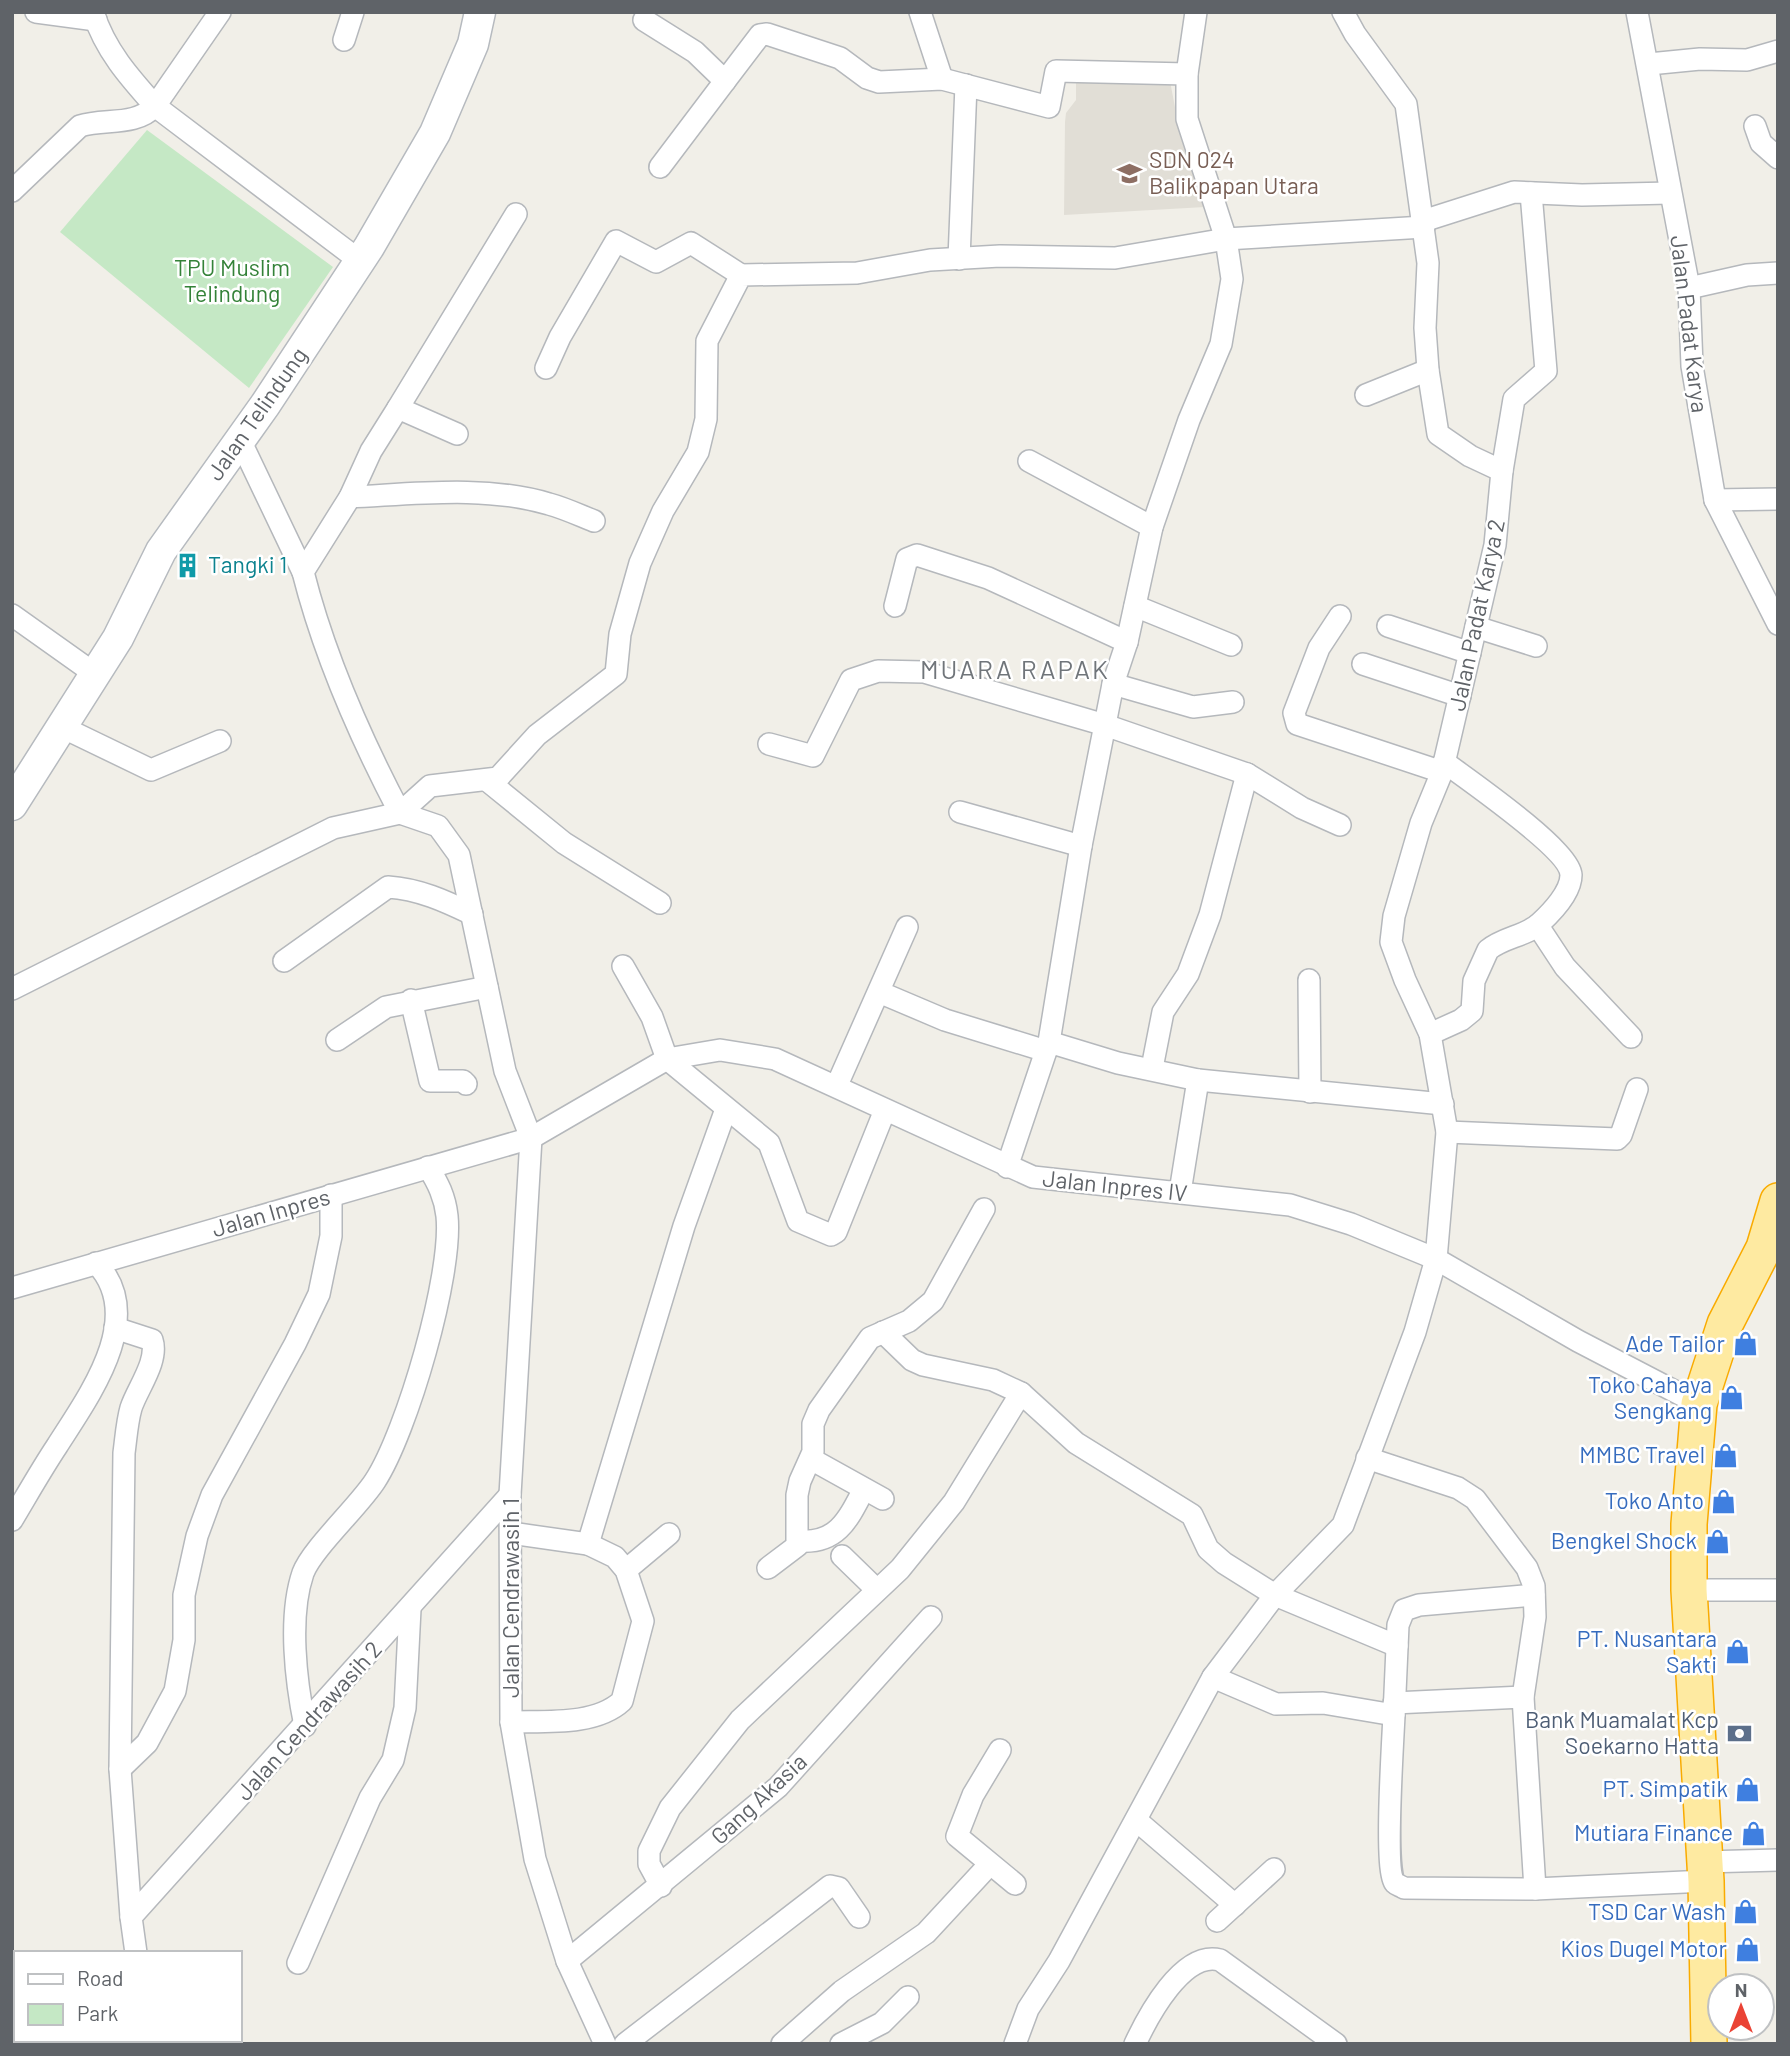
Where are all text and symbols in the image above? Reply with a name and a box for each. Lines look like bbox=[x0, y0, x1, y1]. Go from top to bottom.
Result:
place label: SDN 024 Balikpapan Utara bbox=[1149, 145, 1319, 199]
school or university icon: SDN 024 Balikpapan Utara bbox=[1115, 159, 1143, 187]
street label: Jalan Padat Karya bbox=[1665, 234, 1715, 414]
park label: TPU Muslim Telindung bbox=[174, 253, 290, 307]
street label: Jalan Telindung bbox=[200, 342, 312, 485]
street label: Jalan Padat Karya 2 bbox=[1442, 516, 1510, 713]
place label: Tangki 1 bbox=[208, 550, 287, 578]
building icon: Tangki 1 bbox=[174, 551, 202, 579]
district label: MUARA RAPAK bbox=[920, 653, 1110, 684]
street label: Jalan Inpres IV bbox=[1041, 1163, 1189, 1207]
street label: Jalan Inpres bbox=[208, 1182, 333, 1242]
place label: Ade Tailor bbox=[1625, 1329, 1726, 1357]
shop icon: Ade Tailor bbox=[1731, 1330, 1759, 1358]
place label: Toko Cahaya Sengkang bbox=[1588, 1370, 1712, 1424]
shop icon: Toko Cahaya Sengkang bbox=[1718, 1384, 1746, 1412]
place label: MMBC Travel bbox=[1579, 1440, 1705, 1468]
shop icon: MMBC Travel bbox=[1711, 1441, 1739, 1469]
place label: Toko Anto bbox=[1605, 1486, 1704, 1514]
shop icon: Toko Anto bbox=[1710, 1487, 1738, 1515]
street label: Jalan Cendrawasih 1 bbox=[496, 1498, 524, 1698]
place label: Bengkel Shock bbox=[1551, 1526, 1697, 1554]
shop icon: Bengkel Shock bbox=[1703, 1527, 1731, 1555]
place label: PT. Nusantara Sakti bbox=[1577, 1624, 1717, 1678]
street label: Jalan Cendrawasih 2 bbox=[229, 1635, 387, 1806]
shop icon: PT. Nusantara Sakti bbox=[1723, 1638, 1751, 1666]
place label: Bank Muamalat Kcp Soekarno Hatta bbox=[1525, 1705, 1719, 1759]
bank icon: Bank Muamalat Kcp Soekarno Hatta bbox=[1725, 1719, 1753, 1747]
street label: Gang Akasia bbox=[705, 1747, 812, 1850]
place label: PT. Simpatik bbox=[1603, 1774, 1728, 1802]
shop icon: PT. Simpatik bbox=[1734, 1775, 1762, 1803]
place label: Mutiara Finance bbox=[1574, 1818, 1733, 1846]
shop icon: Mutiara Finance bbox=[1739, 1819, 1767, 1847]
place label: TSD Car Wash bbox=[1588, 1897, 1726, 1925]
shop icon: TSD Car Wash bbox=[1732, 1898, 1760, 1926]
place label: Kios Dugel Motor bbox=[1560, 1934, 1728, 1962]
shop icon: Kios Dugel Motor bbox=[1733, 1935, 1761, 1963]
legend bbox=[14, 1951, 242, 2042]
text: Road bbox=[77, 1965, 123, 1990]
north arrow bbox=[1706, 1972, 1776, 2042]
text: N bbox=[1735, 1978, 1747, 2001]
text: Park bbox=[77, 2000, 118, 2025]

